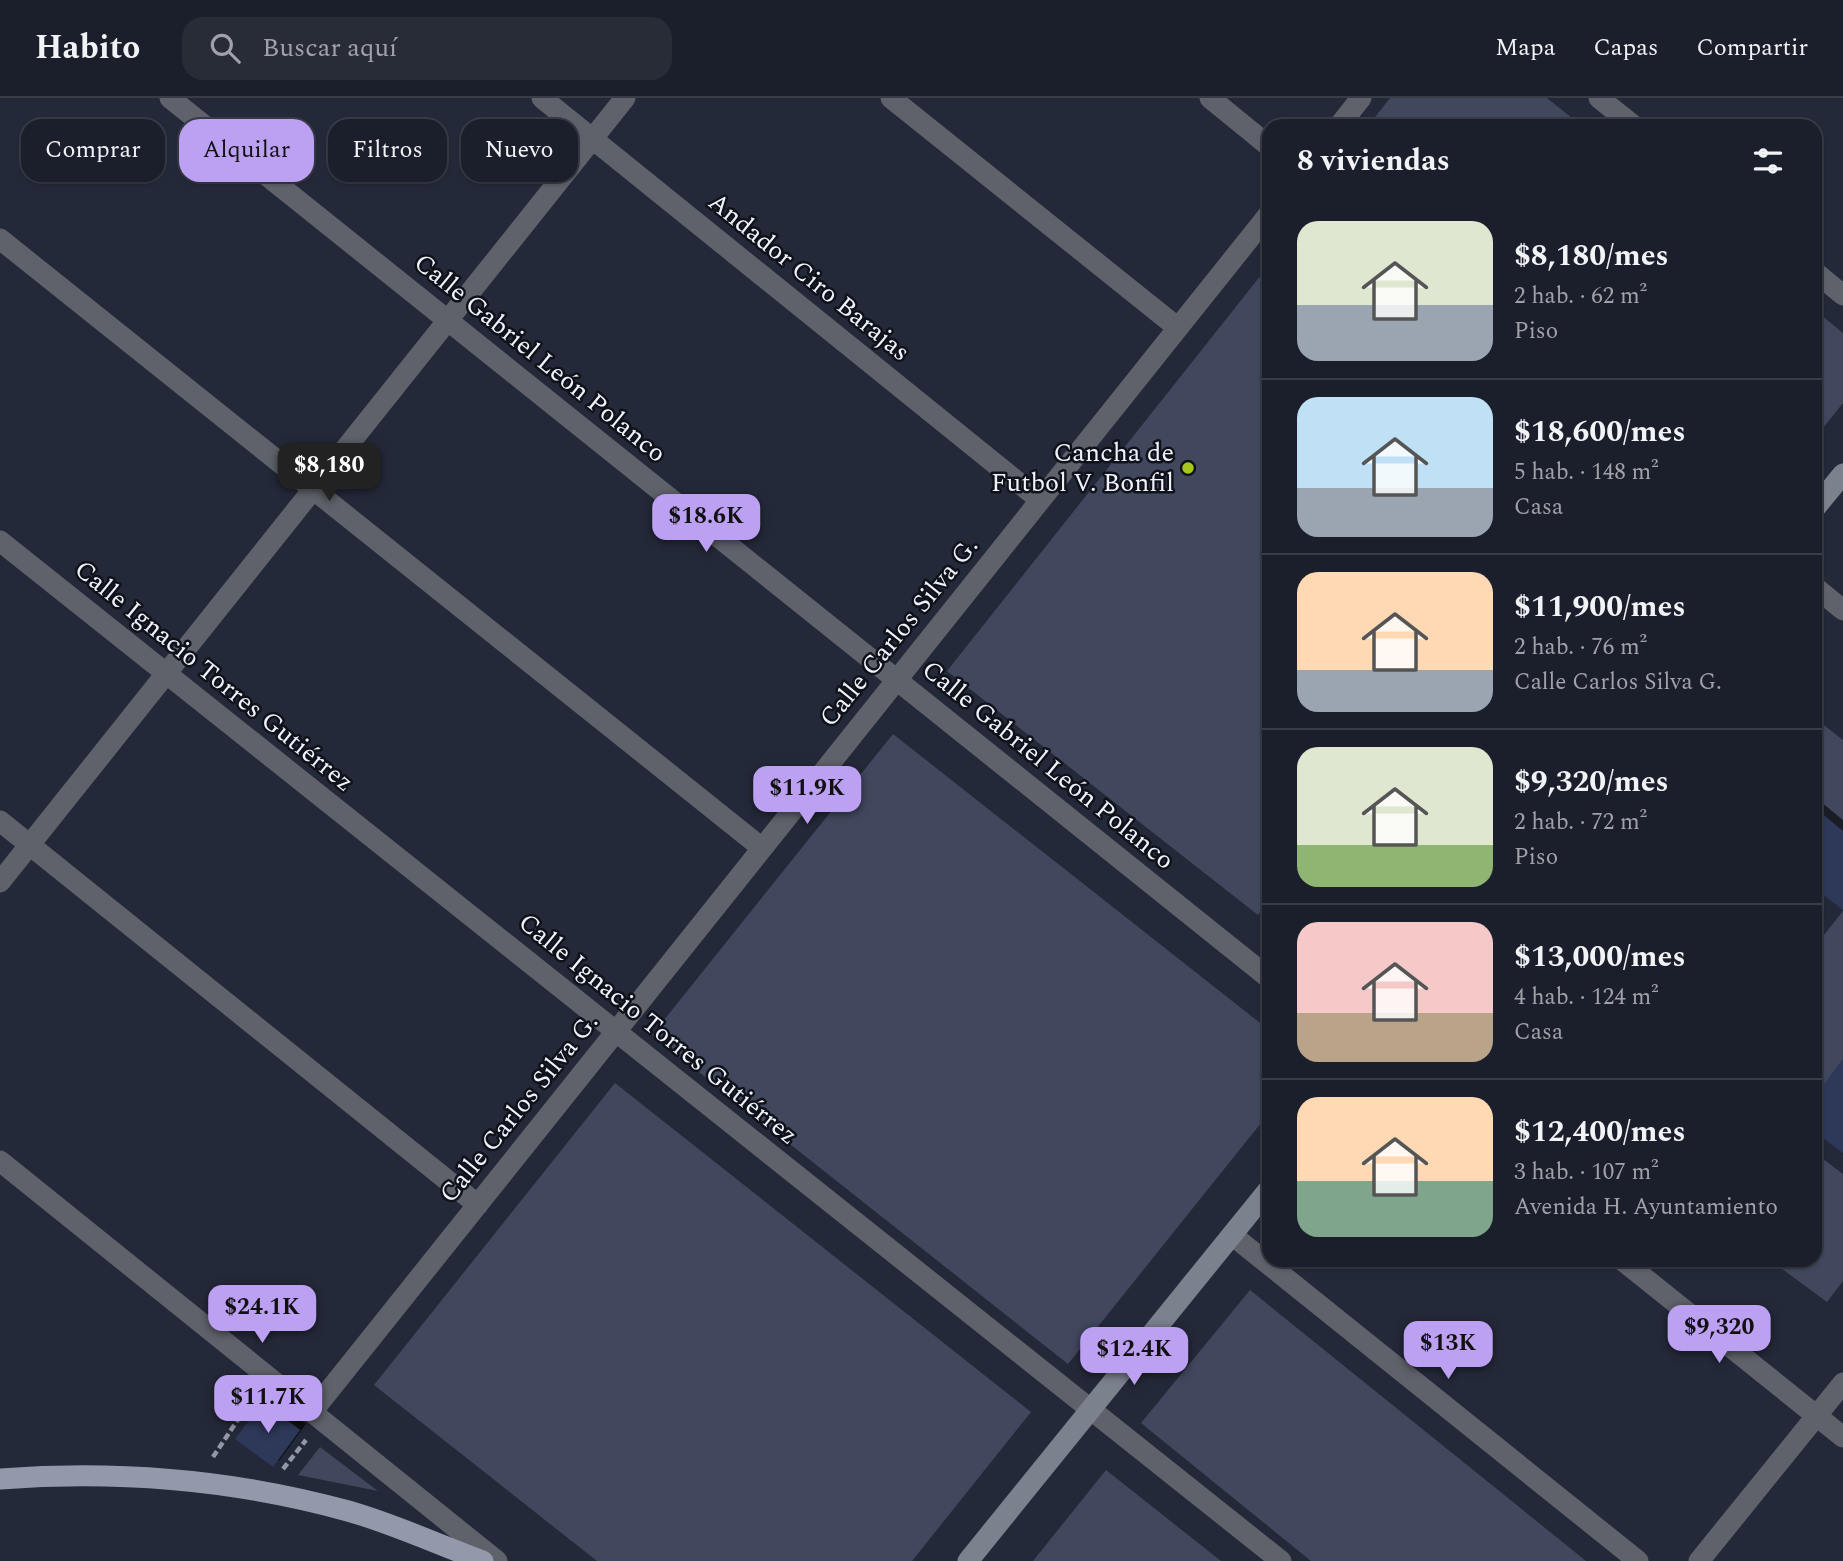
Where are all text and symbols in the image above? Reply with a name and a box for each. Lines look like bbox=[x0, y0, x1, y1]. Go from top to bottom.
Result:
search box bbox=[182, 17, 672, 80]
text: Habito bbox=[35, 23, 140, 73]
text: Buscar aquí bbox=[262, 28, 397, 68]
icon: search bbox=[206, 29, 244, 67]
text: Mapa bbox=[1495, 30, 1555, 66]
text: Capas bbox=[1593, 30, 1658, 66]
text: Compartir bbox=[1696, 30, 1808, 66]
chip: Comprar bbox=[21, 119, 165, 182]
chip: Alquilar bbox=[179, 119, 314, 182]
chip: Filtros bbox=[328, 119, 447, 182]
chip: Nuevo bbox=[461, 119, 578, 182]
text: 8 viviendas bbox=[1297, 138, 1450, 184]
icon: filters bbox=[1749, 142, 1787, 180]
street label: Andador Ciro Barajas bbox=[699, 183, 919, 371]
text: $8,180/mes bbox=[1514, 233, 1669, 279]
street label: Calle Gabriel León Polanco bbox=[405, 243, 675, 473]
icon: home bbox=[1353, 249, 1437, 333]
text: 2 hab. · 62 m² bbox=[1514, 279, 1647, 314]
text: Piso bbox=[1514, 314, 1558, 349]
text: $18,600/mes bbox=[1514, 409, 1686, 455]
icon: home bbox=[1353, 425, 1437, 509]
place label: Cancha de Futbol V. Bonfil bbox=[991, 433, 1174, 503]
pin: $8,180 bbox=[272, 444, 386, 503]
text: $8,180 bbox=[294, 448, 364, 483]
text: 5 hab. · 148 m² bbox=[1514, 455, 1659, 490]
marker: Cancha de Futbol V. Bonfil bbox=[1180, 460, 1196, 476]
text: Casa bbox=[1514, 490, 1563, 525]
pin: $18.6K bbox=[649, 494, 763, 554]
text: $18.6K bbox=[668, 499, 744, 534]
street label: Calle Carlos Silva G. bbox=[810, 528, 988, 736]
street label: Calle Ignacio Torres Gutiérrez bbox=[65, 550, 363, 802]
text: $11,900/mes bbox=[1514, 584, 1686, 630]
icon: home bbox=[1353, 600, 1437, 684]
text: 2 hab. · 76 m² bbox=[1514, 630, 1647, 665]
street label: Calle Gabriel León Polanco bbox=[913, 650, 1183, 880]
text: Calle Carlos Silva G. bbox=[1514, 665, 1722, 700]
text: $9,320/mes bbox=[1514, 759, 1669, 805]
pin: $11.9K bbox=[750, 766, 864, 826]
text: $11.9K bbox=[769, 771, 845, 806]
icon: home bbox=[1353, 775, 1437, 859]
text: 2 hab. · 72 m² bbox=[1514, 805, 1647, 840]
text: Piso bbox=[1514, 840, 1558, 875]
street label: Calle Ignacio Torres Gutiérrez bbox=[509, 903, 807, 1155]
text: $13,000/mes bbox=[1514, 934, 1686, 980]
icon: home bbox=[1353, 950, 1437, 1034]
text: 4 hab. · 124 m² bbox=[1514, 980, 1659, 1015]
street label: Calle Carlos Silva G. bbox=[430, 1004, 608, 1212]
text: Casa bbox=[1514, 1015, 1563, 1050]
text: $12,400/mes bbox=[1514, 1109, 1686, 1155]
icon: home bbox=[1353, 1125, 1437, 1209]
text: 3 hab. · 107 m² bbox=[1514, 1155, 1659, 1190]
text: Avenida H. Ayuntamiento bbox=[1514, 1190, 1778, 1225]
pin: $24.1K bbox=[205, 1286, 319, 1345]
text: $24.1K bbox=[224, 1290, 300, 1325]
pin: $9,320 bbox=[1662, 1306, 1776, 1365]
text: $9,320 bbox=[1684, 1310, 1754, 1345]
pin: $13K bbox=[1407, 1322, 1489, 1381]
text: $13K bbox=[1420, 1326, 1476, 1361]
pin: $12.4K bbox=[1077, 1328, 1191, 1387]
text: $12.4K bbox=[1096, 1332, 1172, 1367]
pin: $11.7K bbox=[211, 1376, 325, 1435]
text: $11.7K bbox=[230, 1380, 306, 1415]

